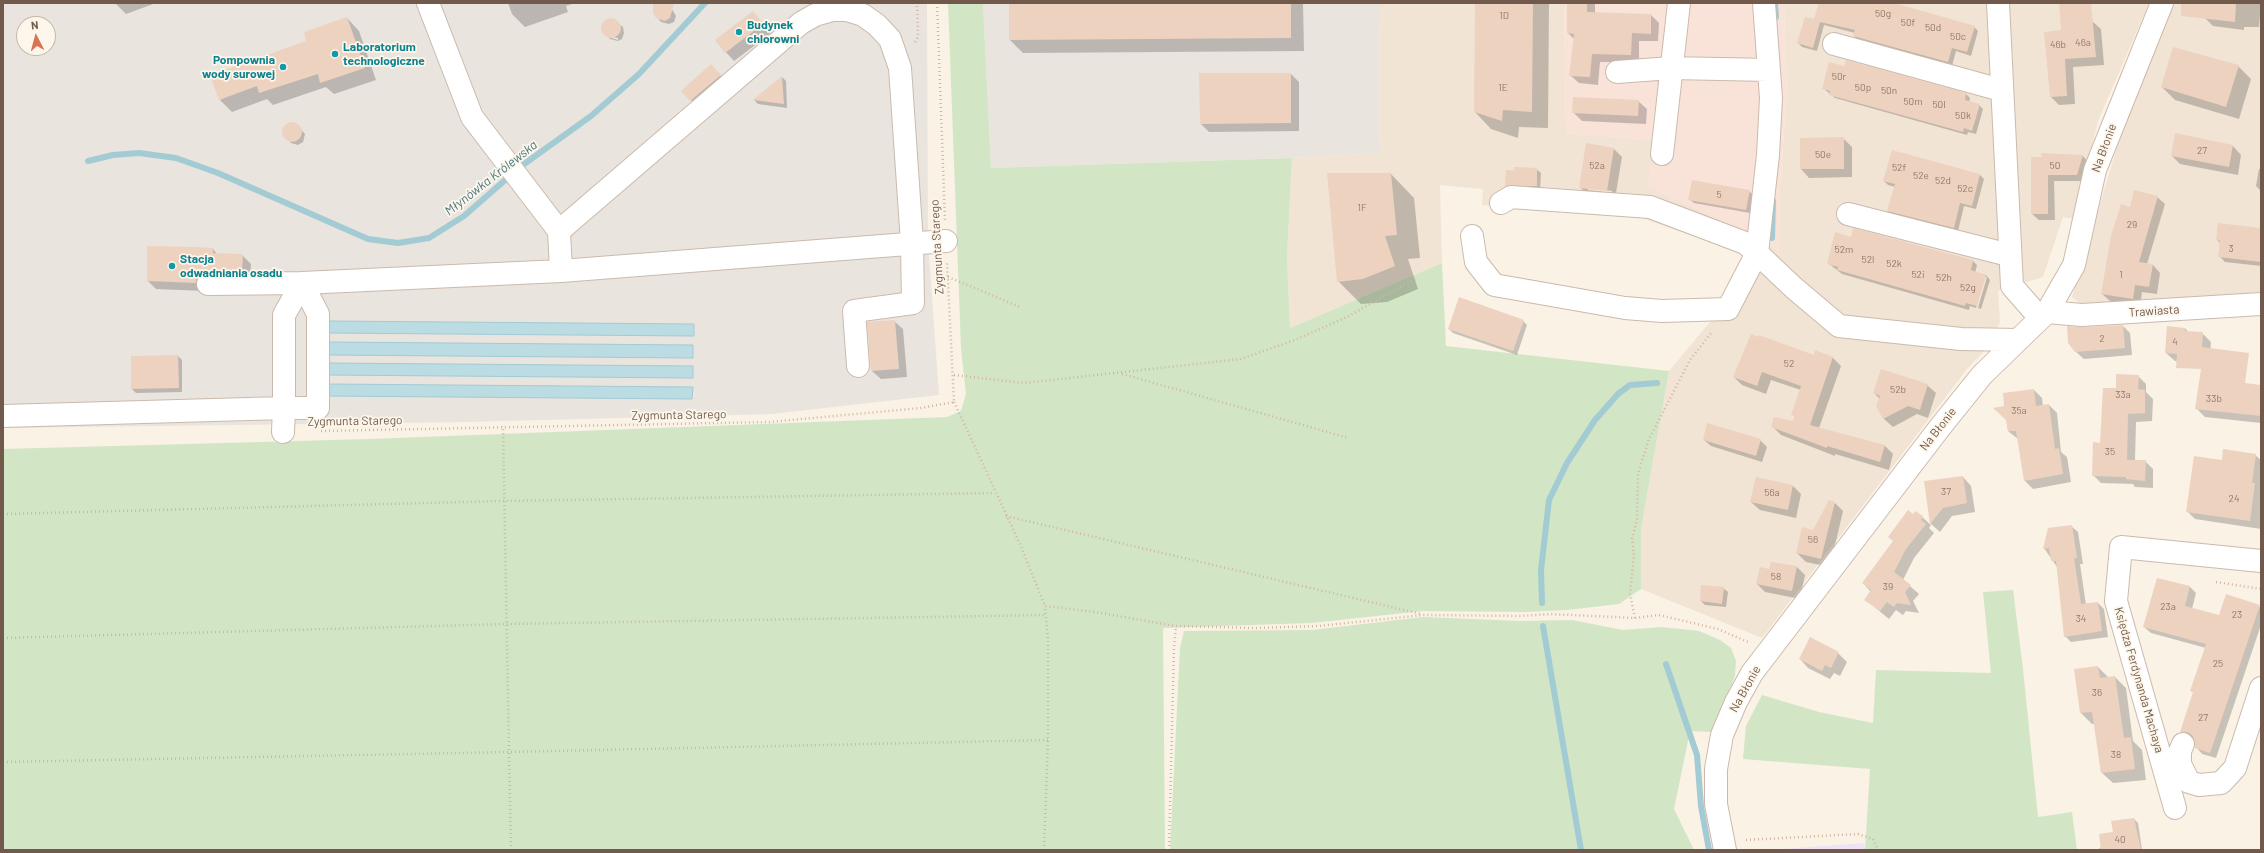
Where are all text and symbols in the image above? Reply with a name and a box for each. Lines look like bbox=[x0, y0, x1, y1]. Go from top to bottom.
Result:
house number: 50g bbox=[1875, 8, 1891, 20]
house number: 1D bbox=[1499, 10, 1509, 22]
north arrow bbox=[16, 16, 56, 56]
house number: 50f bbox=[1901, 17, 1915, 29]
text: N bbox=[30, 18, 39, 31]
place label: Budynek chlorowni bbox=[747, 18, 799, 46]
house number: 50d bbox=[1925, 22, 1941, 34]
marker: Budynek chlorowni bbox=[734, 27, 744, 37]
house number: 50c bbox=[1950, 31, 1966, 43]
house number: 46a bbox=[2075, 37, 2091, 49]
house number: 46b bbox=[2050, 39, 2066, 51]
place label: Laboratorium technologiczne bbox=[343, 40, 425, 68]
marker: Laboratorium technologiczne bbox=[330, 49, 340, 59]
place label: Pompownia wody surowej bbox=[202, 53, 275, 81]
marker: Pompownia wody surowej bbox=[278, 62, 288, 72]
house number: 50r bbox=[1832, 71, 1846, 83]
house number: 1E bbox=[1498, 82, 1508, 94]
house number: 50p bbox=[1855, 82, 1871, 94]
house number: 50n bbox=[1881, 85, 1897, 97]
house number: 50m bbox=[1903, 96, 1923, 108]
house number: 50l bbox=[1932, 99, 1946, 111]
house number: 50k bbox=[1955, 110, 1971, 122]
street label: Na Błonie bbox=[2089, 122, 2119, 174]
water label: Młynówka Królewska bbox=[442, 137, 540, 219]
house number: 27 bbox=[2197, 145, 2207, 157]
house number: 50e bbox=[1815, 149, 1831, 161]
house number: 52a bbox=[1589, 160, 1605, 172]
house number: 50 bbox=[2050, 160, 2060, 172]
house number: 52f bbox=[1892, 162, 1906, 174]
house number: 52e bbox=[1913, 170, 1929, 182]
house number: 52d bbox=[1935, 175, 1951, 187]
house number: 52c bbox=[1957, 183, 1973, 195]
house number: 5 bbox=[1716, 189, 1722, 201]
street label: Zygmunta Starego bbox=[927, 199, 947, 295]
house number: 1F bbox=[1357, 202, 1367, 214]
house number: 29 bbox=[2127, 219, 2137, 231]
house number: 3 bbox=[2228, 243, 2234, 255]
house number: 52m bbox=[1835, 244, 1853, 256]
place label: Stacja odwadniania osadu bbox=[180, 252, 282, 280]
house number: 52l bbox=[1862, 254, 1874, 266]
house number: 52k bbox=[1886, 258, 1902, 270]
marker: Stacja odwadniania osadu bbox=[167, 261, 177, 271]
house number: 52i bbox=[1911, 269, 1925, 281]
house number: 1 bbox=[2119, 269, 2123, 281]
house number: 52h bbox=[1936, 272, 1952, 284]
house number: 52g bbox=[1960, 282, 1976, 294]
street label: Trawiasta bbox=[2128, 302, 2180, 320]
house number: 2 bbox=[2099, 333, 2105, 345]
house number: 4 bbox=[2172, 336, 2178, 348]
house number: 52 bbox=[1784, 358, 1794, 370]
house number: 52b bbox=[1890, 384, 1906, 396]
house number: 33a bbox=[2115, 389, 2131, 401]
house number: 33b bbox=[2206, 393, 2222, 405]
street label: Na Błonie bbox=[1917, 405, 1959, 453]
house number: 35a bbox=[2011, 405, 2027, 417]
street label: Zygmunta Starego bbox=[631, 407, 727, 423]
street label: Zygmunta Starego bbox=[307, 413, 403, 429]
house number: 35 bbox=[2105, 446, 2115, 458]
house number: 37 bbox=[1941, 486, 1951, 498]
house number: 56a bbox=[1764, 487, 1780, 499]
house number: 24 bbox=[2229, 493, 2239, 505]
house number: 56 bbox=[1808, 534, 1818, 546]
house number: 58 bbox=[1771, 571, 1781, 583]
house number: 39 bbox=[1883, 581, 1893, 593]
house number: 23a bbox=[2160, 601, 2176, 613]
street label: Księdza Ferdynanda Machaya bbox=[2111, 605, 2167, 755]
house number: 23 bbox=[2232, 609, 2242, 621]
house number: 34 bbox=[2076, 613, 2086, 625]
house number: 25 bbox=[2213, 658, 2223, 670]
street label: Na Błonie bbox=[1726, 663, 1764, 715]
house number: 36 bbox=[2092, 687, 2102, 699]
house number: 27 bbox=[2198, 712, 2208, 724]
house number: 38 bbox=[2111, 749, 2121, 761]
house number: 40 bbox=[2114, 834, 2126, 846]

